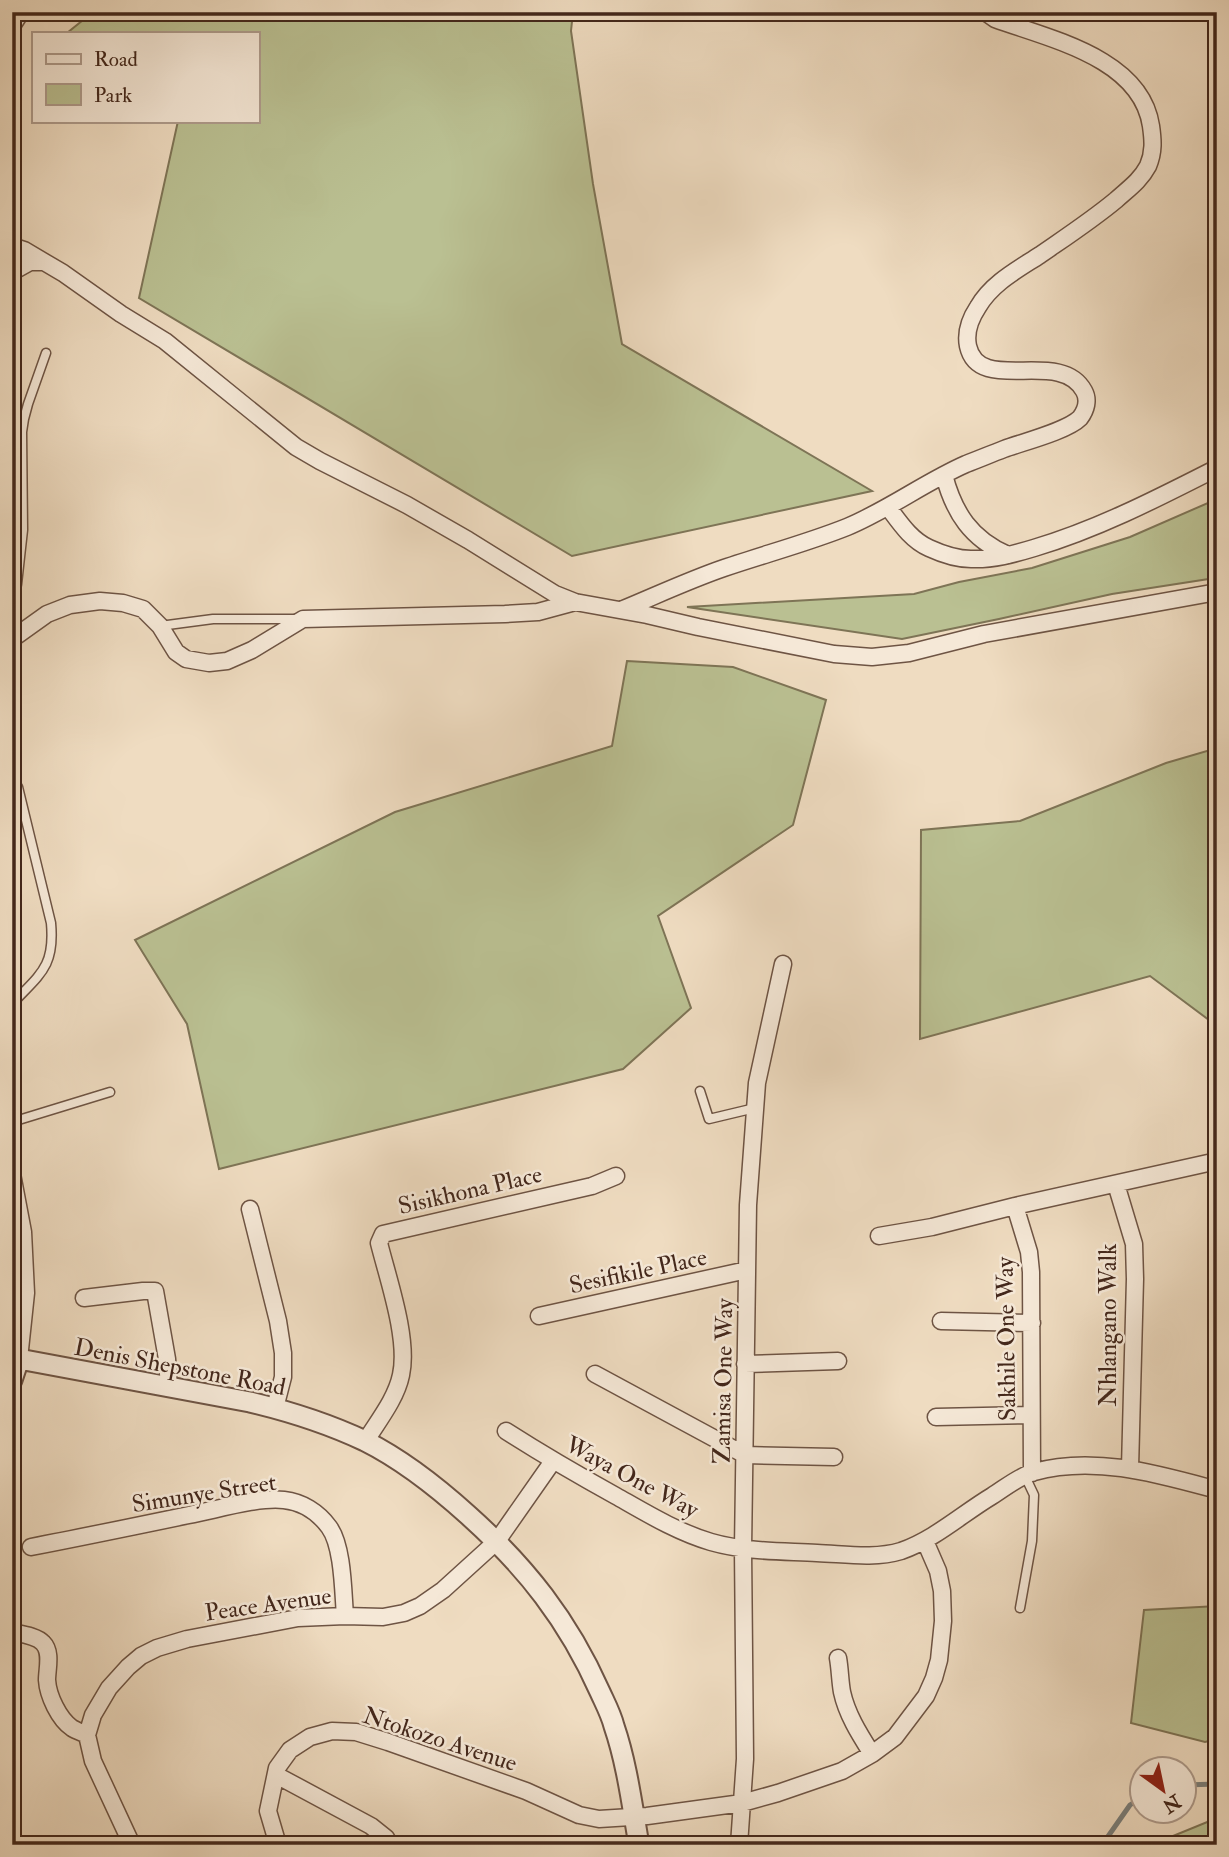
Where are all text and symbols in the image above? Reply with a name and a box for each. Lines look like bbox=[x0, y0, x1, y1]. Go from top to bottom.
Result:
legend bbox=[32, 32, 259, 122]
text: Road bbox=[94, 46, 139, 73]
text: Park bbox=[94, 82, 132, 109]
street label: Sisikhona Place bbox=[395, 1159, 545, 1222]
street label: Sesifikile Place bbox=[566, 1242, 710, 1301]
street label: Nhlangano Walk bbox=[1093, 1243, 1124, 1406]
street label: Sakhile One Way bbox=[990, 1256, 1023, 1421]
street label: Zamisa One Way bbox=[707, 1298, 740, 1464]
street label: Denis Shepstone Road bbox=[72, 1332, 288, 1403]
street label: Waya One Way bbox=[559, 1429, 704, 1526]
street label: Simunye Street bbox=[130, 1467, 279, 1520]
street label: Peace Avenue bbox=[203, 1580, 333, 1629]
street label: Ntokozo Avenue bbox=[359, 1700, 521, 1779]
north arrow bbox=[1128, 1756, 1198, 1826]
text: N bbox=[1157, 1788, 1186, 1819]

